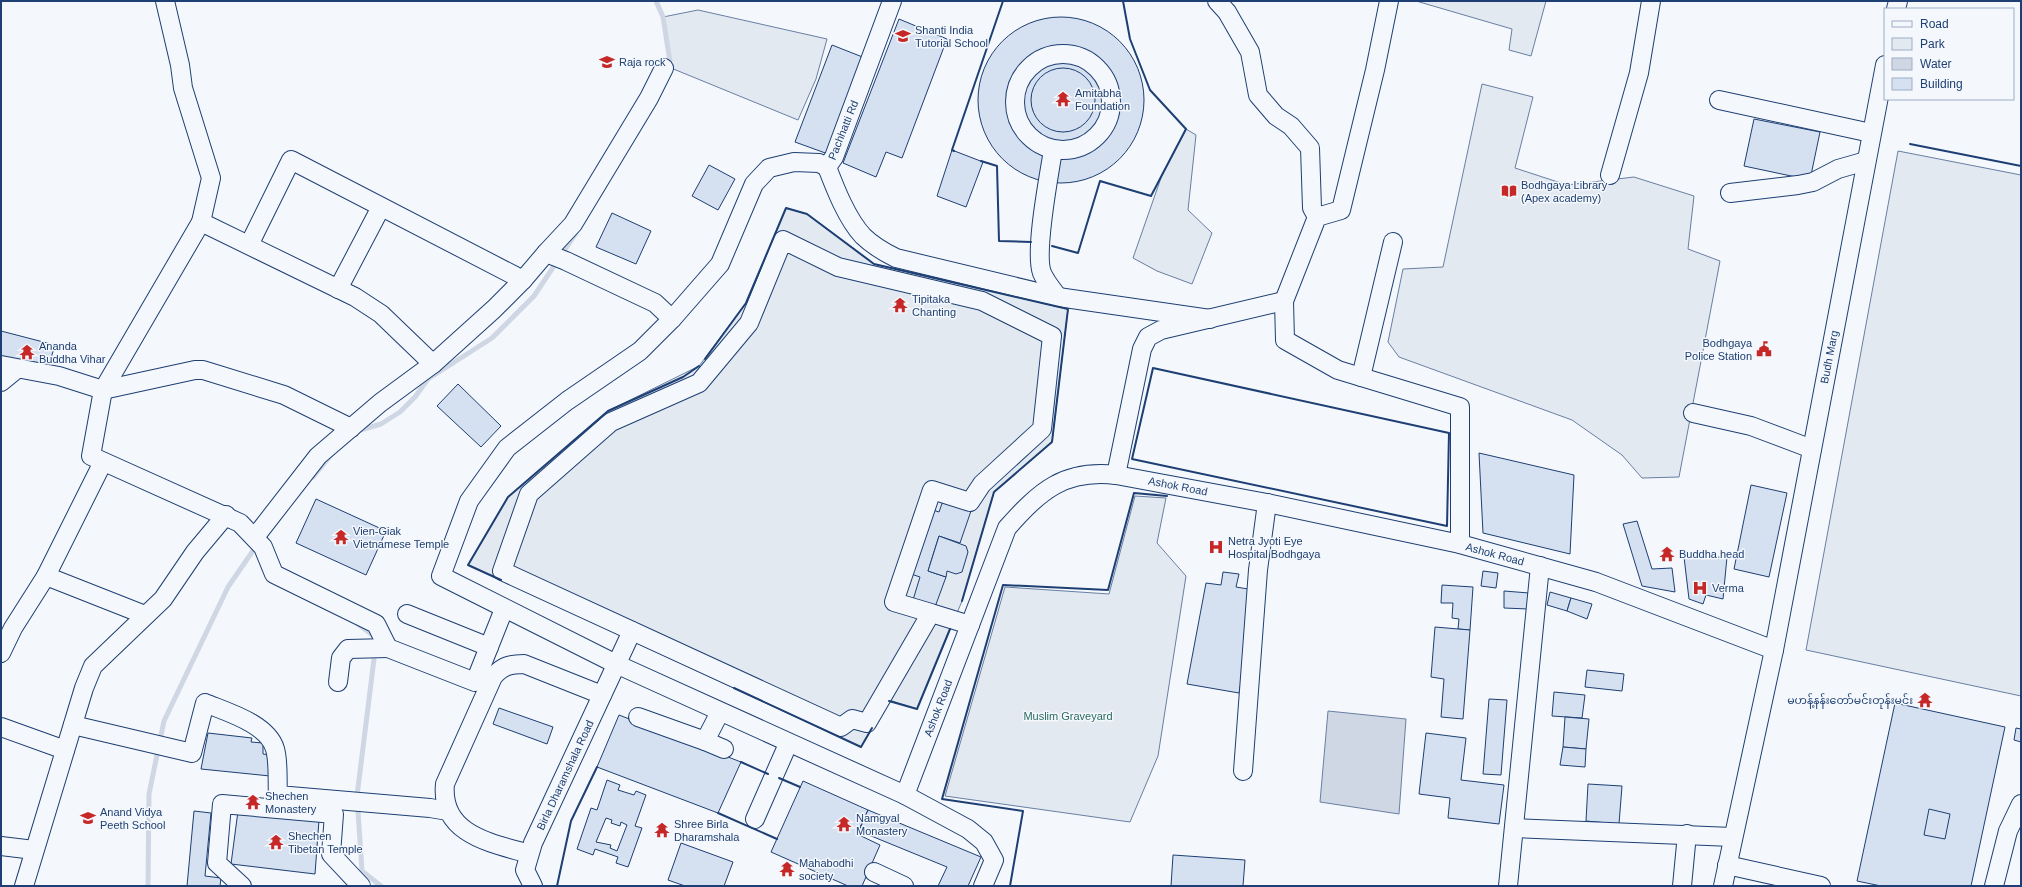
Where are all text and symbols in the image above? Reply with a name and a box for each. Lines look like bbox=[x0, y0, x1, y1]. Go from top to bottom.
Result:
legend bbox=[1884, 8, 2014, 100]
text: Road bbox=[1920, 17, 1949, 31]
place label: Shanti India Tutorial School bbox=[915, 24, 988, 49]
school or university icon: Shanti India Tutorial School bbox=[894, 27, 912, 45]
text: Park bbox=[1920, 37, 1946, 51]
school or university icon: Raja rock bbox=[598, 53, 616, 71]
place label: Raja rock bbox=[619, 56, 666, 68]
text: Water bbox=[1920, 57, 1952, 71]
text: Building bbox=[1920, 77, 1963, 91]
place label: Amitabha Foundation bbox=[1075, 87, 1130, 112]
temple icon: Amitabha Foundation bbox=[1054, 90, 1072, 108]
street label: Pachhatti Rd bbox=[826, 99, 860, 161]
place label: Bodhgaya Library (Apex academy) bbox=[1521, 179, 1608, 204]
library icon: Bodhgaya Library (Apex academy) bbox=[1500, 182, 1518, 200]
place label: Tipitaka Chanting bbox=[912, 293, 956, 318]
temple icon: Tipitaka Chanting bbox=[891, 296, 909, 314]
street label: Budh Marg bbox=[1818, 329, 1840, 385]
place label: Bodhgaya Police Station bbox=[1685, 337, 1753, 362]
place label: Ananda Buddha Vihar bbox=[39, 340, 106, 365]
public building icon: Bodhgaya Police Station bbox=[1755, 340, 1773, 358]
temple icon: Ananda Buddha Vihar bbox=[18, 343, 36, 361]
street label: Ashok Road bbox=[1147, 474, 1209, 498]
place label: Vien-Giak Vietnamese Temple bbox=[353, 525, 449, 550]
temple icon: Vien-Giak Vietnamese Temple bbox=[332, 528, 350, 546]
place label: Netra Jyoti Eye Hospital Bodhgaya bbox=[1228, 535, 1321, 560]
hospital icon: Netra Jyoti Eye Hospital Bodhgaya bbox=[1207, 538, 1225, 556]
street label: Ashok Road bbox=[1464, 540, 1526, 568]
temple icon: Buddha head bbox=[1658, 545, 1676, 563]
place label: Buddha head bbox=[1679, 548, 1744, 560]
hospital icon: Verma bbox=[1691, 579, 1709, 597]
place label: Verma bbox=[1712, 582, 1745, 594]
street label: Ashok Road bbox=[922, 678, 954, 738]
temple icon: မဟန့်နန်းတော်မင်းတုန်းမင်း bbox=[1916, 691, 1934, 709]
place label: မဟန့်နန်းတော်မင်းတုန်းမင်း bbox=[1787, 693, 1913, 709]
park label: Muslim Graveyard bbox=[1023, 710, 1113, 722]
street label: Birla Dharamshala Road bbox=[534, 718, 596, 832]
place label: Shechen Monastery bbox=[265, 790, 317, 815]
temple icon: Shechen Monastery bbox=[244, 793, 262, 811]
place label: Anand Vidya Peeth School bbox=[100, 806, 165, 831]
school or university icon: Anand Vidya Peeth School bbox=[79, 809, 97, 827]
place label: Namgyal Monastery bbox=[856, 812, 908, 837]
temple icon: Namgyal Monastery bbox=[835, 815, 853, 833]
place label: Shree Birla Dharamshala bbox=[674, 818, 740, 843]
temple icon: Shree Birla Dharamshala bbox=[653, 821, 671, 839]
place label: Shechen Tibetan Temple bbox=[288, 830, 363, 855]
temple icon: Shechen Tibetan Temple bbox=[267, 833, 285, 851]
place label: Mahabodhi society bbox=[799, 857, 853, 882]
temple icon: Mahabodhi society bbox=[778, 860, 796, 878]

